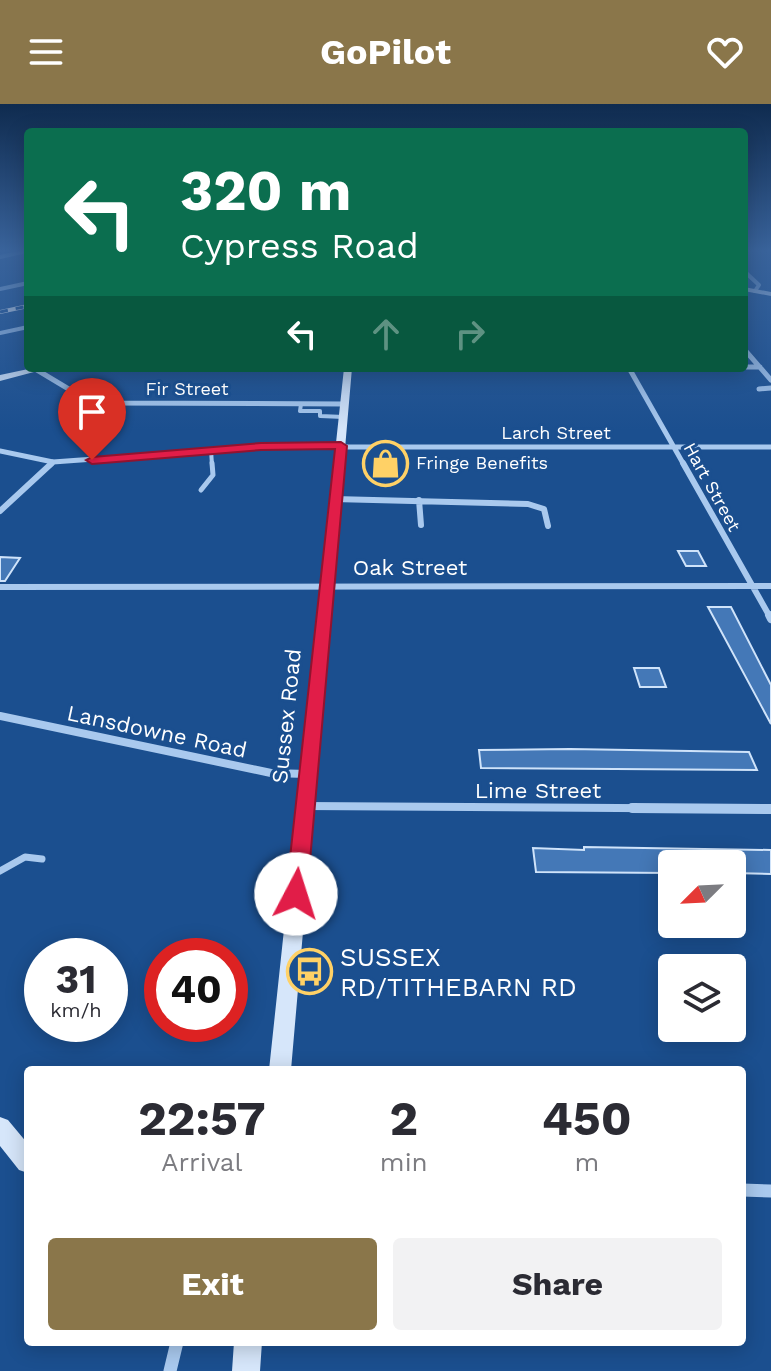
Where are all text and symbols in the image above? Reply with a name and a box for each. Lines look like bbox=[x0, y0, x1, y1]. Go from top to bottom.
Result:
icon: menu bbox=[24, 30, 68, 74]
icon: heart bbox=[703, 30, 747, 74]
text: GoPilot bbox=[320, 31, 451, 73]
text: 320 m bbox=[180, 158, 351, 224]
icon: left bbox=[48, 160, 152, 264]
text: Cypress Road bbox=[180, 225, 419, 267]
icon: left bbox=[280, 312, 324, 356]
icon: ahead bbox=[364, 312, 408, 356]
icon: right bbox=[448, 312, 492, 356]
pin bbox=[58, 378, 126, 460]
street label: Fir Street bbox=[145, 378, 229, 399]
icon: arrive bbox=[70, 390, 114, 434]
street label: Larch Street bbox=[501, 422, 611, 443]
shop icon: Fringe Benefits bbox=[361, 439, 409, 487]
street label: Hart Street bbox=[680, 439, 746, 535]
place label: Fringe Benefits bbox=[416, 452, 548, 473]
street label: Oak Street bbox=[353, 555, 467, 580]
street label: Sussex Road bbox=[267, 647, 306, 785]
street label: Lansdowne Road bbox=[65, 700, 249, 763]
street label: Lime Street bbox=[475, 778, 601, 803]
north arrow bbox=[658, 850, 746, 938]
map controls bbox=[658, 850, 746, 1042]
position arrow bbox=[254, 852, 338, 936]
speed limit sign: 40 bbox=[144, 938, 248, 1042]
place label: SUSSEX RD/TITHEBARN RD bbox=[340, 942, 577, 1002]
bus stop icon: SUSSEX RD/TITHEBARN RD bbox=[285, 948, 333, 996]
button: layers bbox=[658, 954, 746, 1042]
text: 31 bbox=[56, 956, 96, 1003]
text: km/h bbox=[50, 998, 102, 1022]
text: 22:57 bbox=[138, 1090, 266, 1147]
text: 2 bbox=[389, 1090, 418, 1147]
text: 450 bbox=[542, 1090, 632, 1147]
text: Arrival bbox=[161, 1147, 243, 1177]
text: min bbox=[380, 1147, 428, 1177]
text: m bbox=[574, 1147, 599, 1177]
button: Exit bbox=[48, 1238, 377, 1330]
button: Share bbox=[393, 1238, 722, 1330]

